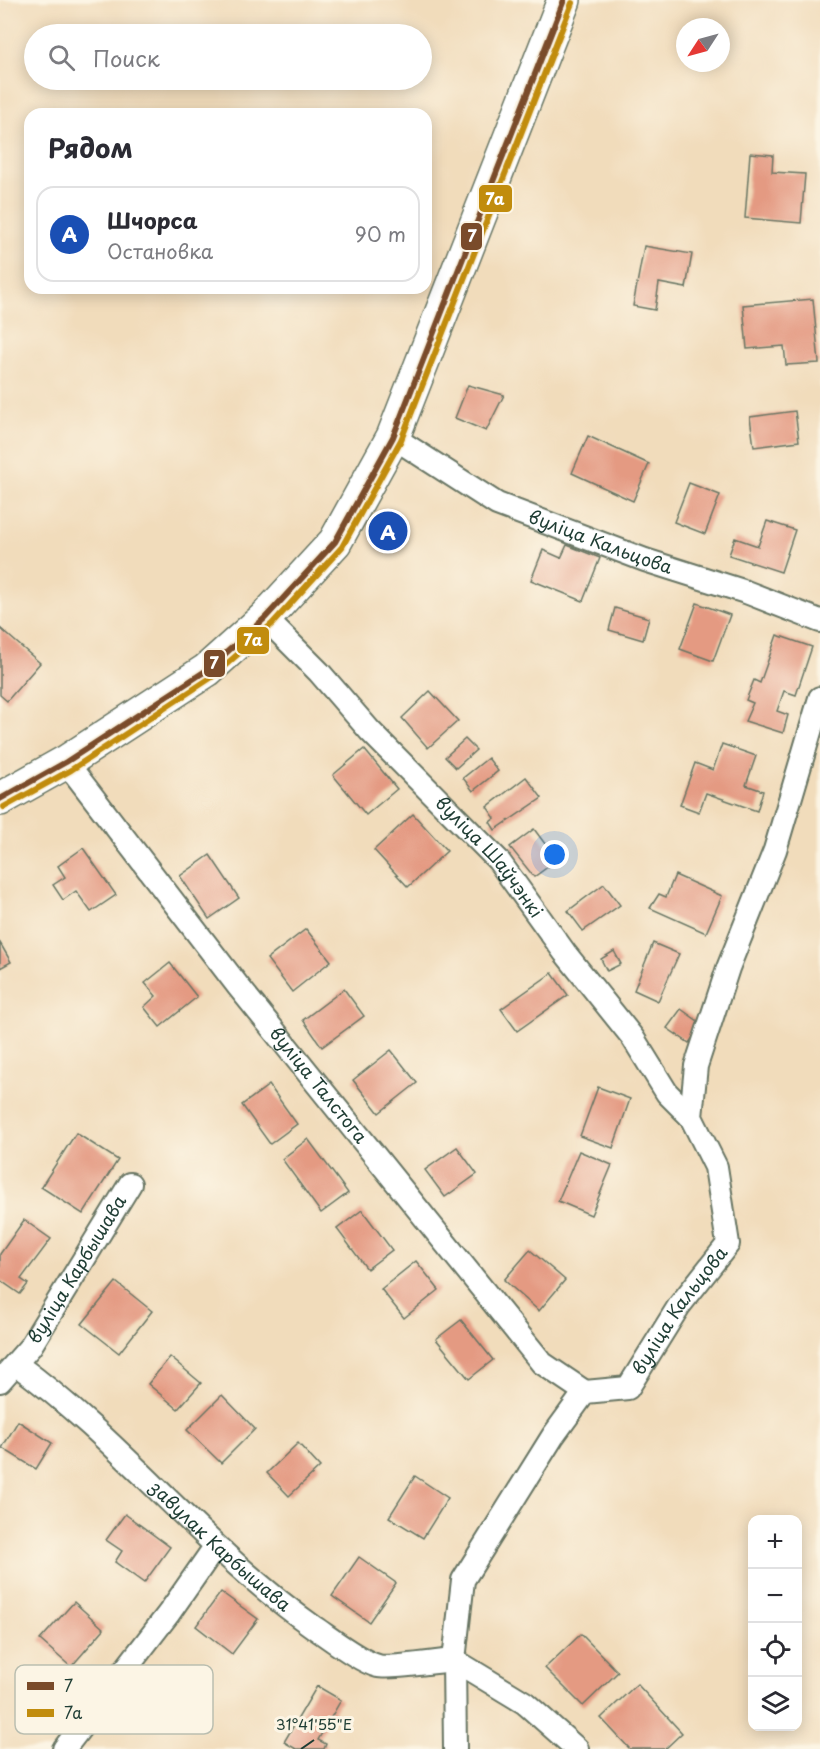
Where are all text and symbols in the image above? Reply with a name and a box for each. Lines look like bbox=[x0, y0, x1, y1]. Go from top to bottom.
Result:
north arrow bbox=[676, 18, 730, 72]
search box bbox=[24, 24, 432, 90]
icon: search bbox=[45, 41, 78, 74]
text: Поиск bbox=[93, 41, 160, 74]
text: Рядом bbox=[48, 128, 133, 167]
line badge: 7а bbox=[478, 184, 513, 213]
text: 7а bbox=[485, 186, 505, 210]
text: Шчорса bbox=[107, 203, 198, 236]
text: A bbox=[62, 219, 77, 249]
text: 90 m bbox=[355, 219, 406, 249]
line badge: 7 bbox=[460, 222, 483, 251]
text: 7 bbox=[467, 223, 477, 247]
text: Остановка bbox=[107, 236, 213, 266]
street label: вуліца Кальцова bbox=[525, 502, 677, 580]
pin: A bbox=[368, 508, 408, 554]
line badge: 7а bbox=[236, 626, 270, 655]
text: 7а bbox=[243, 627, 263, 651]
line badge: 7 bbox=[203, 649, 226, 678]
text: 7 bbox=[209, 650, 219, 674]
street label: вуліца Шаўчэнкі bbox=[430, 789, 550, 923]
your location bbox=[540, 840, 569, 869]
street label: вуліца Талстога bbox=[264, 1020, 375, 1149]
street label: вуліца Карбышава bbox=[20, 1189, 132, 1348]
street label: вуліца Кальцова bbox=[624, 1239, 734, 1380]
street label: завулак Карбышава bbox=[144, 1473, 298, 1618]
map controls bbox=[748, 1515, 802, 1731]
button: + bbox=[748, 1515, 802, 1569]
button: − bbox=[748, 1569, 802, 1623]
button: locate bbox=[748, 1623, 802, 1677]
legend bbox=[15, 1665, 213, 1734]
text: 7 bbox=[64, 1673, 73, 1697]
button: layers bbox=[748, 1677, 802, 1731]
text: 7а bbox=[64, 1700, 82, 1724]
text: 31°41'55"E bbox=[276, 1712, 352, 1735]

